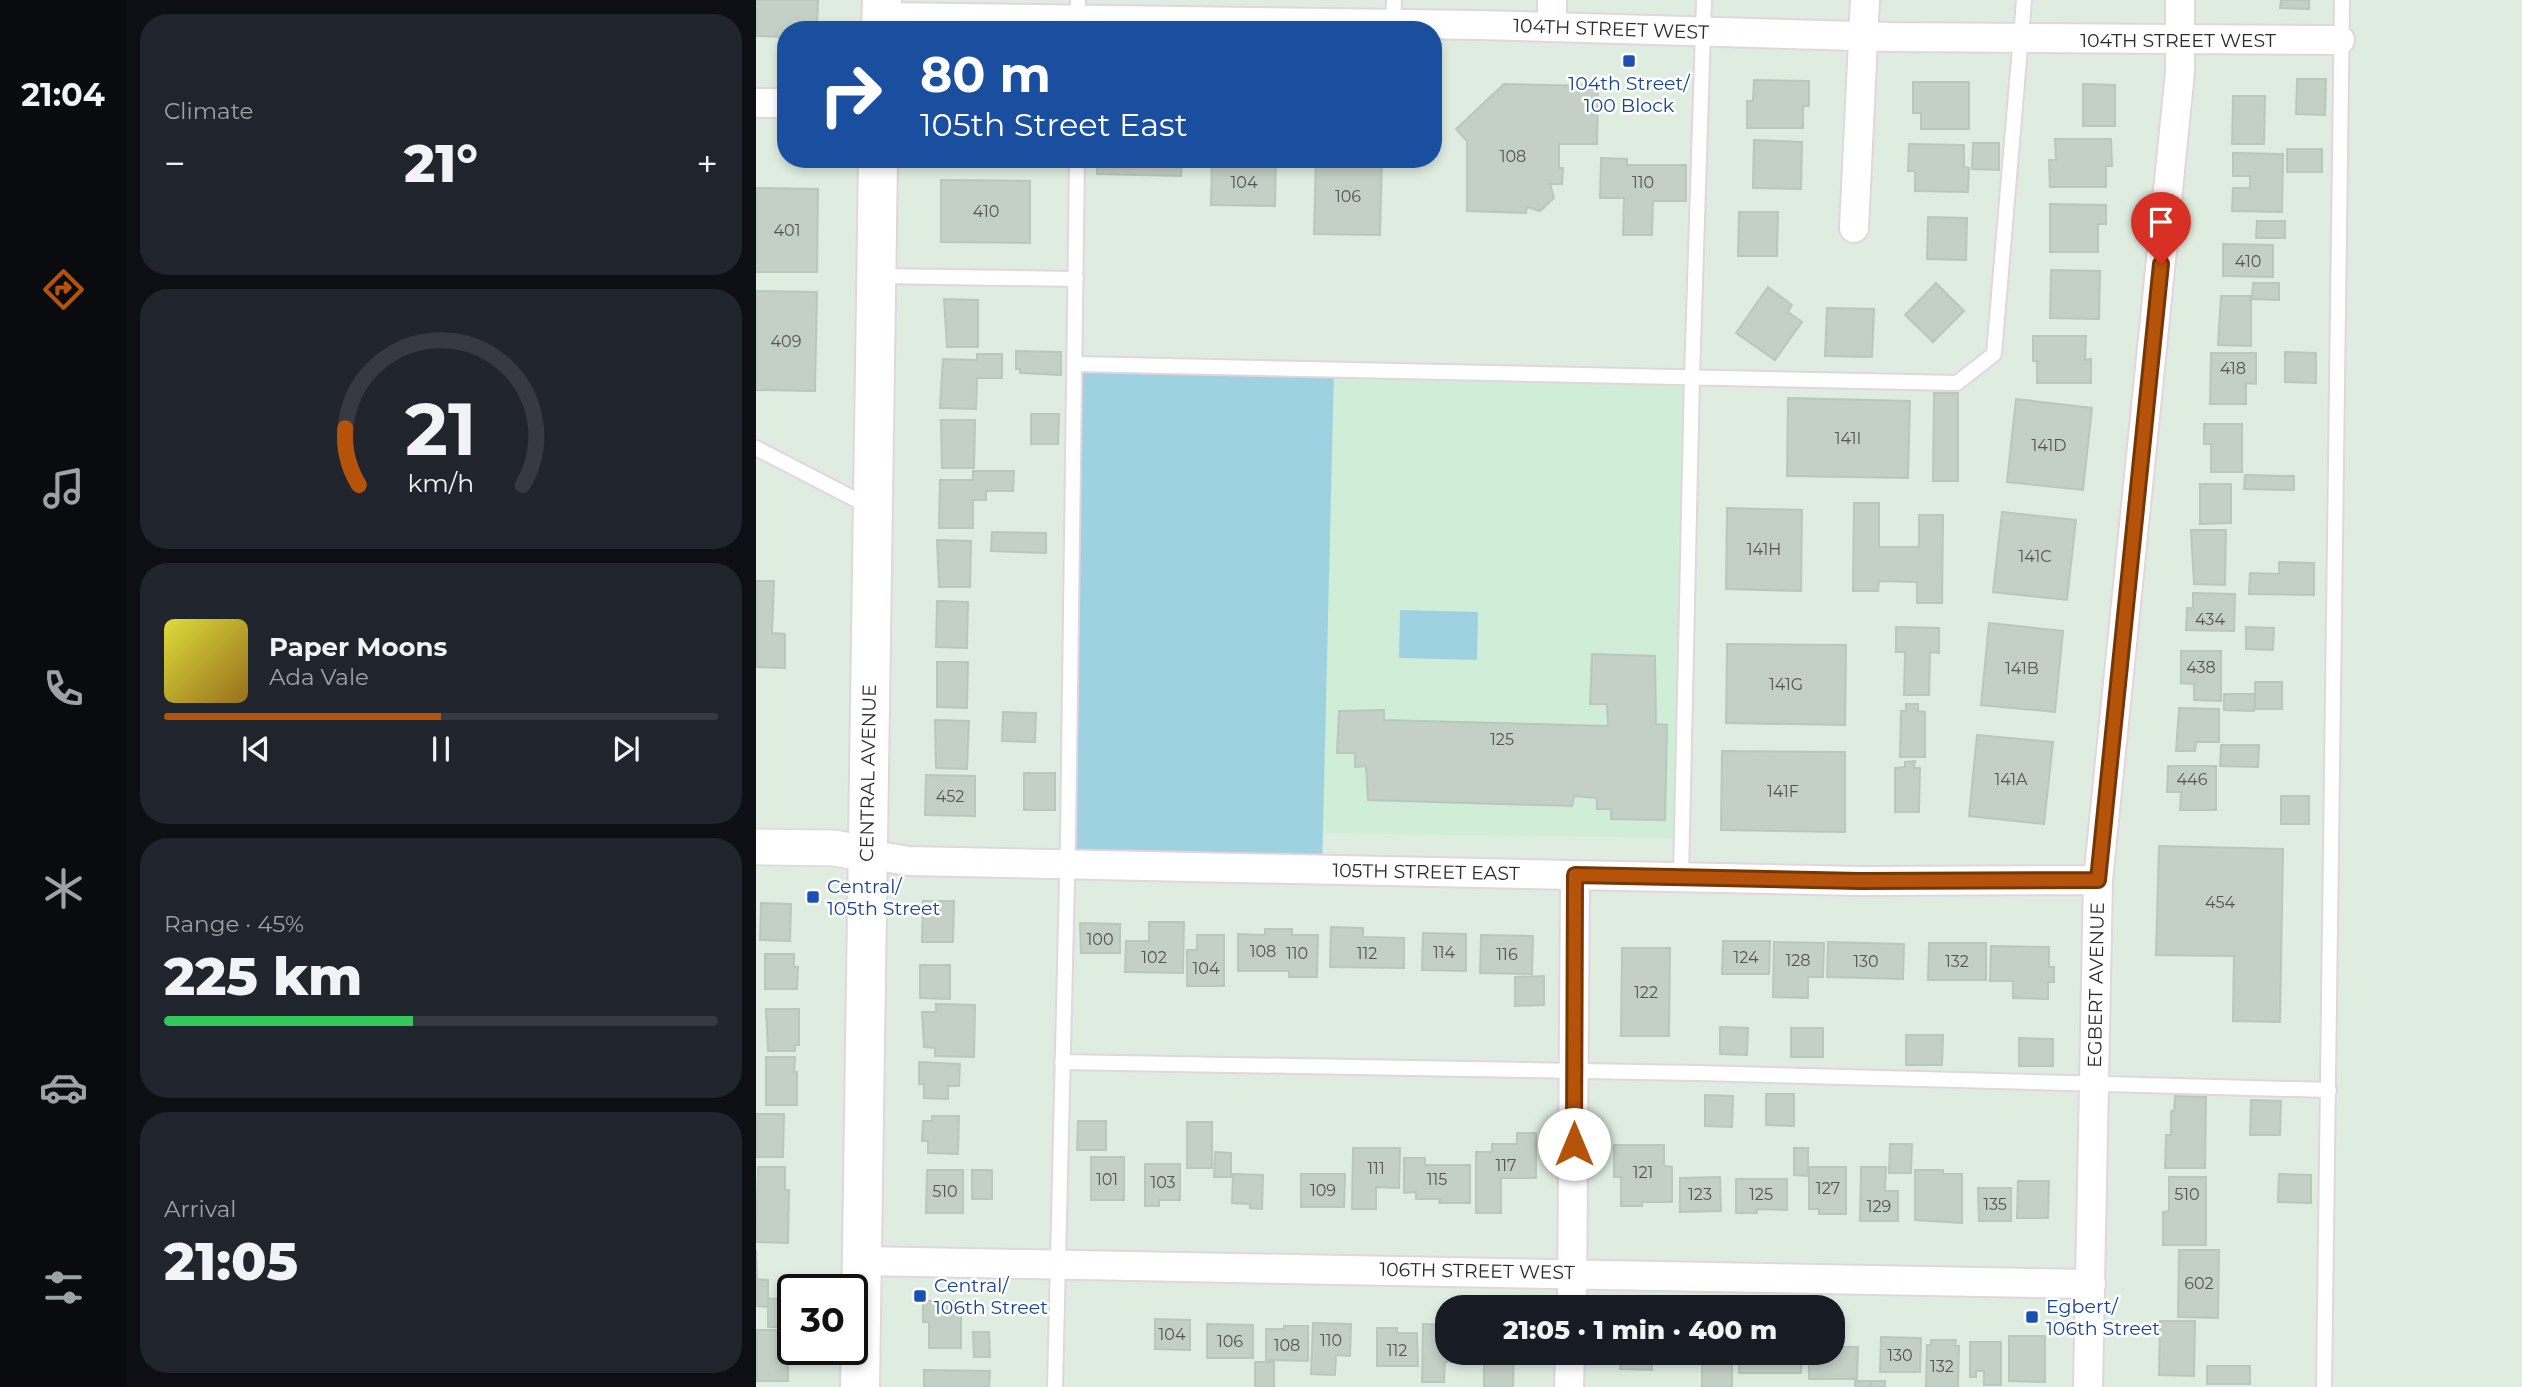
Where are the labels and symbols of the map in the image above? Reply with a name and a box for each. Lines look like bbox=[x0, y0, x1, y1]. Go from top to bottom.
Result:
street label: 104TH STREET WEST bbox=[1513, 14, 1709, 44]
street label: 104TH STREET WEST bbox=[2080, 29, 2276, 52]
marker: 104th Street/ 100 Block bbox=[1621, 53, 1637, 69]
place label: 104th Street/ 100 Block bbox=[1568, 72, 1691, 117]
house number: 108 bbox=[1500, 147, 1526, 166]
house number: 104 bbox=[1231, 173, 1258, 192]
house number: 110 bbox=[1632, 173, 1654, 192]
house number: 106 bbox=[1335, 187, 1361, 206]
pin bbox=[2131, 192, 2191, 264]
house number: 410 bbox=[973, 202, 999, 221]
house number: 401 bbox=[774, 221, 800, 240]
house number: 410 bbox=[2235, 252, 2261, 271]
house number: 409 bbox=[771, 332, 801, 351]
house number: 418 bbox=[2220, 359, 2246, 378]
house number: 141I bbox=[1835, 429, 1861, 448]
house number: 141D bbox=[2032, 436, 2066, 455]
house number: 141H bbox=[1747, 540, 1781, 559]
house number: 141C bbox=[2018, 547, 2052, 566]
house number: 434 bbox=[2195, 610, 2225, 629]
house number: 438 bbox=[2186, 658, 2216, 677]
house number: 141B bbox=[2005, 659, 2039, 678]
house number: 141G bbox=[1769, 675, 1803, 694]
street label: CENTRAL AVENUE bbox=[855, 684, 881, 862]
house number: 125 bbox=[1490, 730, 1514, 749]
house number: 141A bbox=[1994, 770, 2028, 789]
house number: 446 bbox=[2177, 770, 2208, 789]
house number: 141F bbox=[1767, 782, 1799, 801]
house number: 452 bbox=[936, 787, 964, 806]
street label: 105TH STREET EAST bbox=[1332, 859, 1520, 885]
place label: Central/ 105th Street bbox=[827, 875, 940, 920]
marker: Central/ 105th Street bbox=[805, 889, 821, 905]
house number: 454 bbox=[2205, 893, 2236, 912]
street label: EGBERT AVENUE bbox=[2083, 902, 2109, 1068]
house number: 100 bbox=[1087, 930, 1113, 949]
house number: 108 bbox=[1250, 942, 1276, 961]
house number: 114 bbox=[1433, 943, 1455, 962]
house number: 110 bbox=[1286, 944, 1308, 963]
house number: 112 bbox=[1357, 944, 1377, 963]
house number: 116 bbox=[1496, 945, 1518, 964]
house number: 102 bbox=[1141, 948, 1167, 967]
house number: 124 bbox=[1733, 948, 1759, 967]
house number: 128 bbox=[1785, 951, 1811, 970]
house number: 130 bbox=[1853, 952, 1879, 971]
house number: 132 bbox=[1945, 952, 1969, 971]
house number: 104 bbox=[1193, 959, 1220, 978]
house number: 122 bbox=[1634, 983, 1658, 1002]
position arrow bbox=[1537, 1107, 1611, 1181]
house number: 117 bbox=[1496, 1156, 1516, 1175]
house number: 111 bbox=[1367, 1159, 1385, 1178]
house number: 121 bbox=[1633, 1163, 1653, 1182]
house number: 101 bbox=[1096, 1170, 1118, 1189]
house number: 115 bbox=[1427, 1170, 1447, 1189]
house number: 103 bbox=[1150, 1173, 1176, 1192]
house number: 127 bbox=[1816, 1179, 1840, 1198]
house number: 109 bbox=[1310, 1181, 1336, 1200]
house number: 510 bbox=[932, 1182, 958, 1201]
house number: 123 bbox=[1688, 1185, 1712, 1204]
house number: 125 bbox=[1749, 1185, 1773, 1204]
house number: 510 bbox=[2174, 1185, 2200, 1204]
house number: 135 bbox=[1983, 1195, 2007, 1214]
house number: 129 bbox=[1867, 1197, 1891, 1216]
street label: 106TH STREET WEST bbox=[1379, 1258, 1575, 1284]
speed limit sign: 30 bbox=[777, 1274, 868, 1365]
place label: Central/ 106th Street bbox=[934, 1274, 1048, 1319]
house number: 602 bbox=[2184, 1274, 2214, 1293]
marker: Central/ 106th Street bbox=[912, 1288, 928, 1304]
place label: Egbert/ 106th Street bbox=[2046, 1295, 2160, 1340]
marker: Egbert/ 106th Street bbox=[2024, 1309, 2040, 1325]
house number: 104 bbox=[1159, 1325, 1186, 1344]
house number: 110 bbox=[1320, 1331, 1342, 1350]
house number: 106 bbox=[1217, 1332, 1243, 1351]
house number: 108 bbox=[1274, 1336, 1300, 1355]
house number: 112 bbox=[1387, 1341, 1407, 1360]
house number: 130 bbox=[1887, 1346, 1913, 1365]
house number: 132 bbox=[1930, 1357, 1954, 1376]

